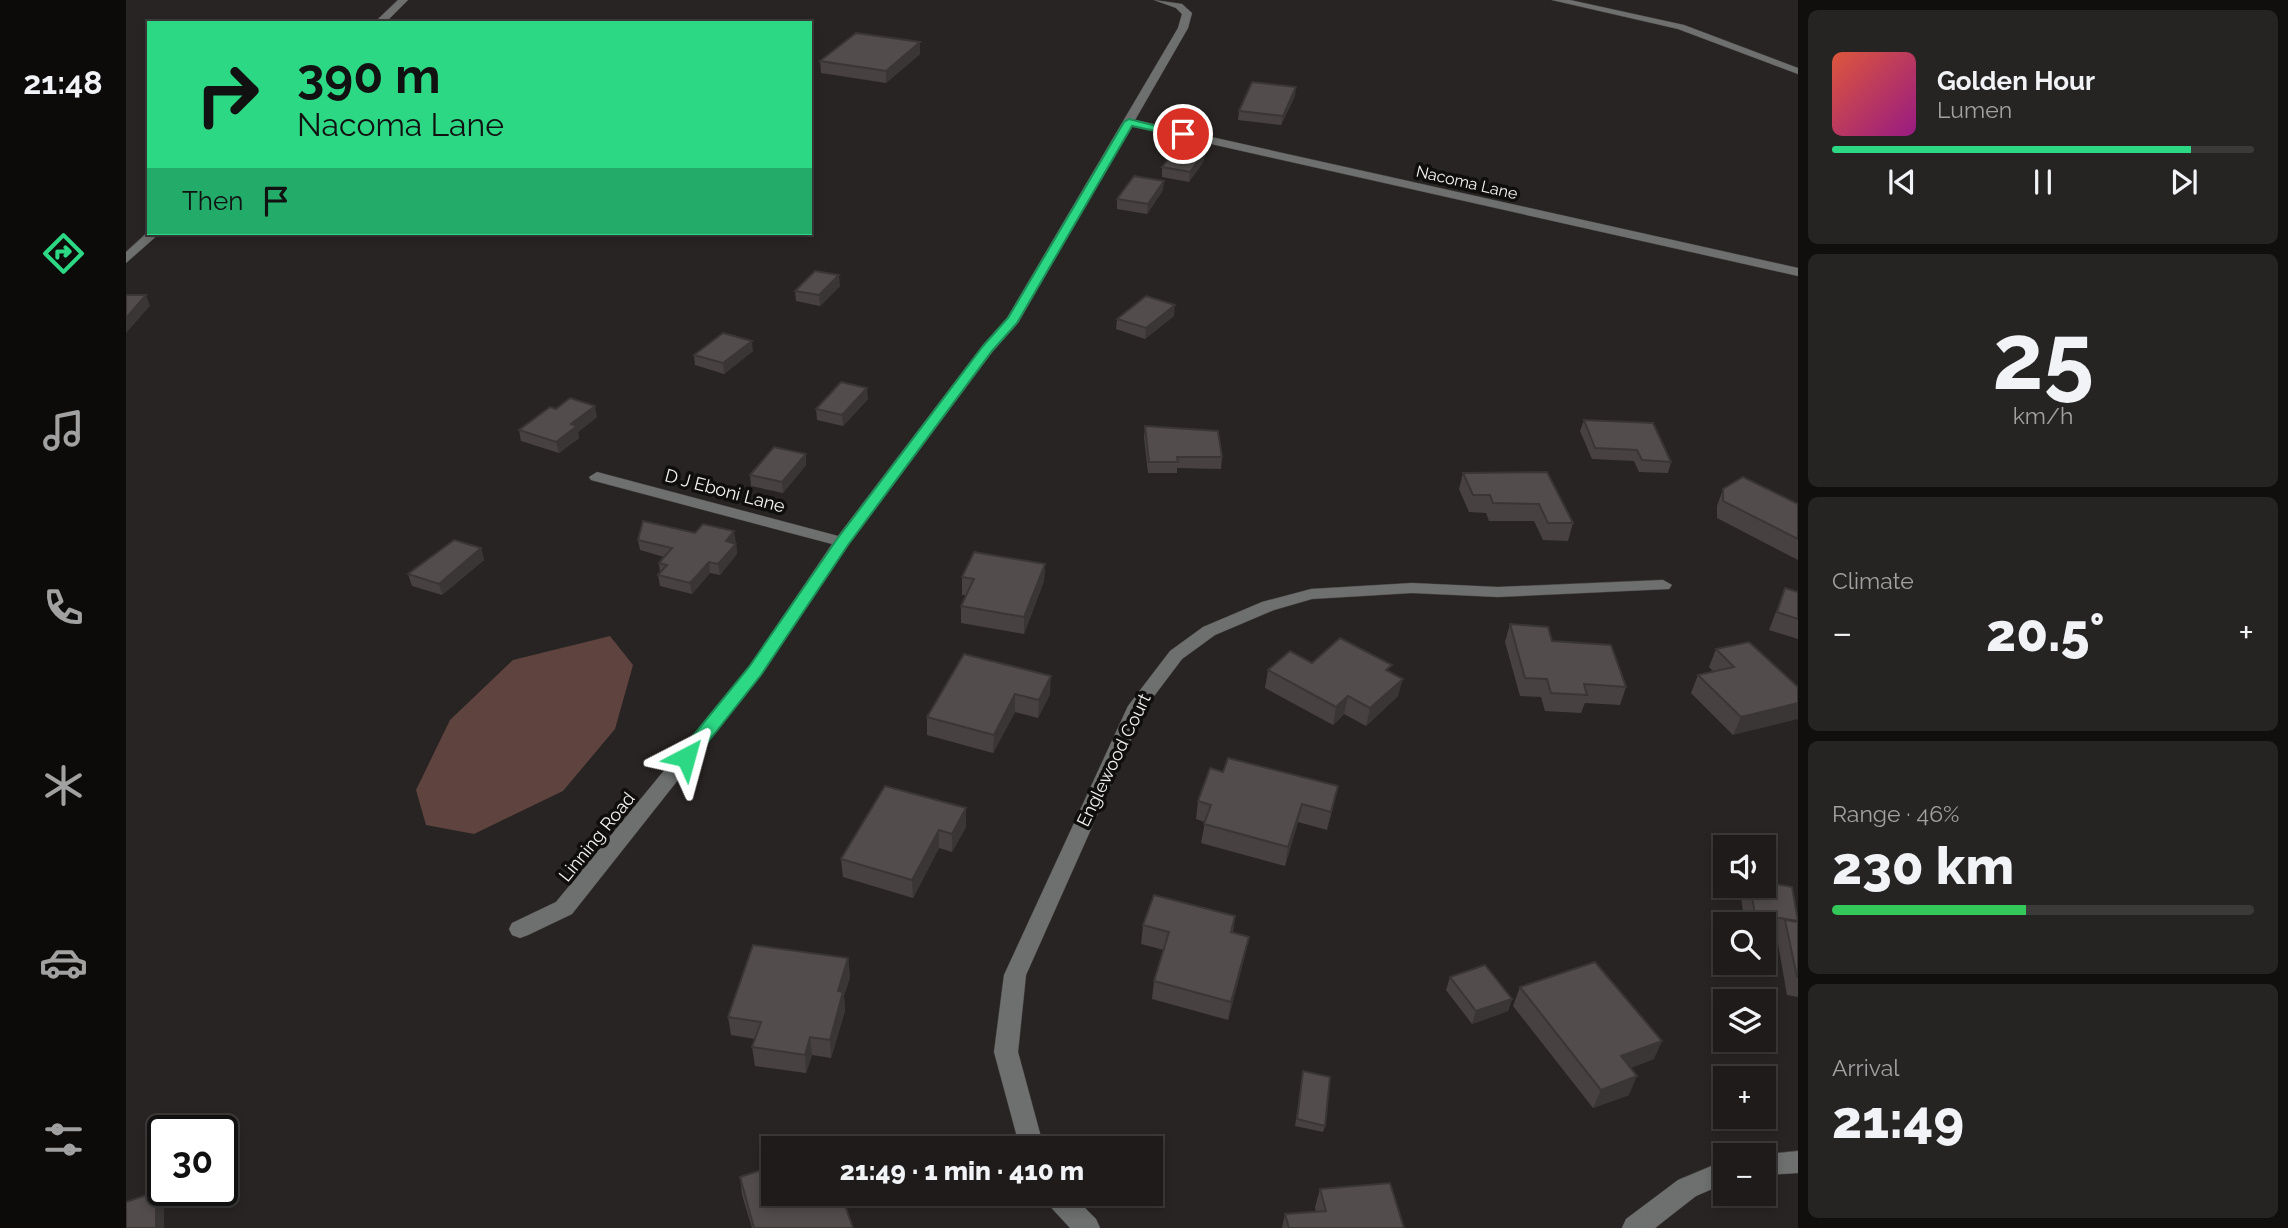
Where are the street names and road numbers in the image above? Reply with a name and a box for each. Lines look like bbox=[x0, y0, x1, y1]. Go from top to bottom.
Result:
street label: Nacoma Lane bbox=[1414, 162, 1519, 203]
street label: D J Eboni Lane bbox=[663, 464, 788, 517]
street label: Englewood Court bbox=[1072, 690, 1155, 830]
street label: Linning Road bbox=[554, 788, 639, 886]

